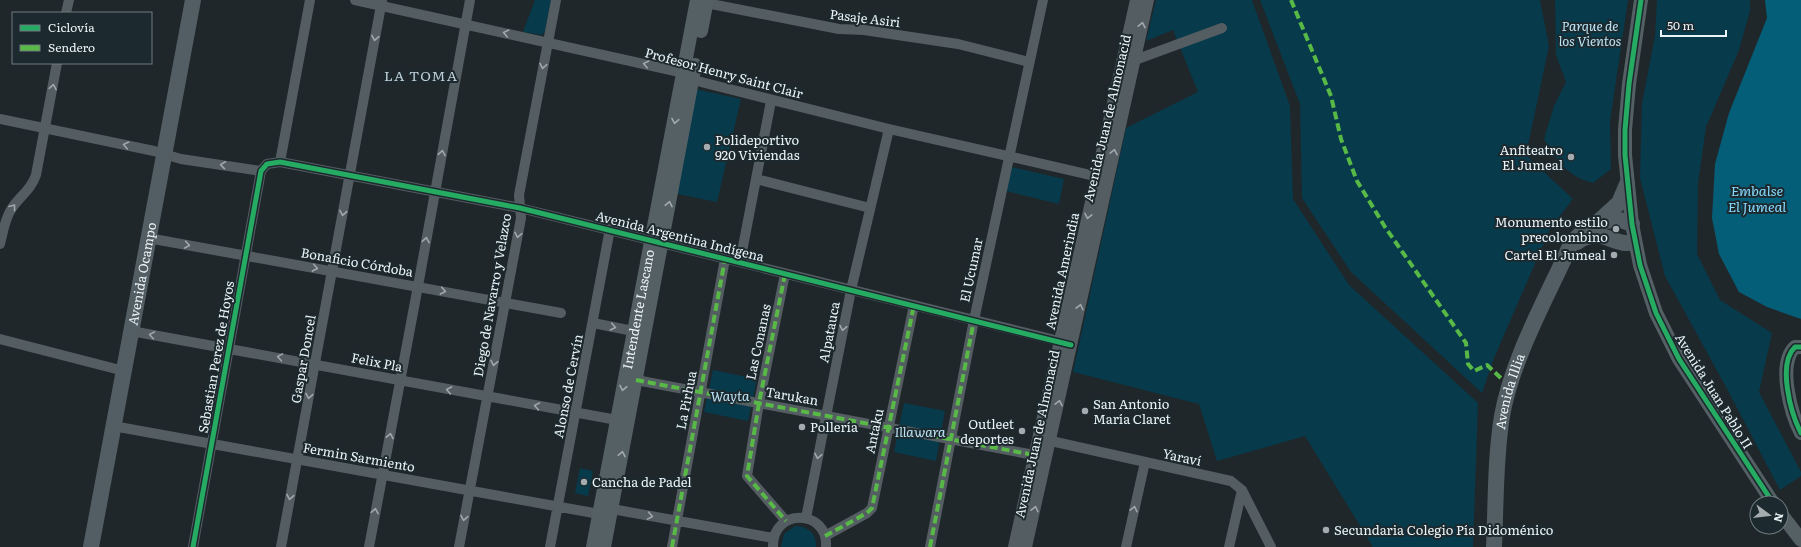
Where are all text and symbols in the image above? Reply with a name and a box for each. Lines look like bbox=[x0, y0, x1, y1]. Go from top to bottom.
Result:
street label: Pasaje Asiri bbox=[829, 4, 902, 31]
legend bbox=[12, 12, 152, 64]
scale bar bbox=[1661, 12, 1726, 38]
park label: Parque de los Vientos bbox=[1559, 16, 1621, 50]
text: 50 m bbox=[1667, 16, 1694, 34]
text: Ciclovía bbox=[48, 18, 95, 36]
one-way arrow bbox=[1138, 22, 1146, 29]
one-way arrow bbox=[502, 29, 509, 37]
street label: Avenida Juan de Almonacid bbox=[1078, 32, 1135, 204]
one-way arrow bbox=[371, 35, 379, 41]
text: Sendero bbox=[48, 38, 95, 56]
street label: Profesor Henry Saint Clair bbox=[643, 42, 806, 103]
one-way arrow bbox=[643, 61, 649, 69]
one-way arrow bbox=[540, 63, 548, 69]
district label: LA TOMA bbox=[384, 65, 458, 85]
one-way arrow bbox=[48, 84, 57, 90]
one-way arrow bbox=[671, 118, 679, 124]
place label: Polideportivo 920 Viviendas bbox=[715, 130, 800, 164]
place label: Anfiteatro El Jumeal bbox=[1500, 140, 1564, 174]
one-way arrow bbox=[123, 141, 130, 149]
marker: Polideportivo 920 Viviendas bbox=[702, 142, 712, 152]
one-way arrow bbox=[1110, 149, 1118, 155]
one-way arrow bbox=[437, 150, 446, 156]
marker: Anfiteatro El Jumeal bbox=[1566, 152, 1576, 162]
one-way arrow bbox=[220, 161, 226, 170]
water label: Embalse El Jumeal bbox=[1728, 180, 1786, 216]
one-way arrow bbox=[664, 201, 672, 208]
one-way arrow bbox=[8, 205, 15, 212]
street label: Avenida Argentina Indígena bbox=[594, 205, 766, 266]
one-way arrow bbox=[339, 210, 347, 216]
street label: Avenida Amerindia bbox=[1040, 210, 1083, 331]
street label: Diego de Navarro y Velazco bbox=[468, 211, 515, 378]
place label: Monumento estilo precolombino bbox=[1495, 212, 1608, 246]
one-way arrow bbox=[1084, 213, 1092, 219]
street label: Avenida Ocampo bbox=[123, 220, 160, 327]
marker: Monumento estilo precolombino bbox=[1611, 224, 1621, 234]
one-way arrow bbox=[514, 232, 522, 238]
street label: El Ucumar bbox=[954, 235, 987, 304]
one-way arrow bbox=[422, 237, 430, 243]
one-way arrow bbox=[184, 240, 190, 249]
street label: Bonaficio Córdoba bbox=[299, 242, 415, 281]
place label: Cartel El Jumeal bbox=[1504, 245, 1607, 264]
street label: Intendente Lascano bbox=[617, 247, 658, 371]
marker: Cartel El Jumeal bbox=[1609, 250, 1619, 260]
one-way arrow bbox=[312, 263, 318, 272]
street label: Sebastian Perez de Hoyos bbox=[193, 279, 238, 435]
one-way arrow bbox=[440, 286, 446, 294]
street label: Alpatauca bbox=[813, 300, 844, 364]
street label: Las Conanas bbox=[740, 302, 775, 382]
one-way arrow bbox=[1075, 303, 1083, 310]
street label: Gaspar Doncel bbox=[285, 313, 320, 405]
one-way arrow bbox=[610, 323, 616, 331]
one-way arrow bbox=[839, 325, 848, 331]
street label: Avenida Juan Pablo II bbox=[1671, 329, 1758, 452]
one-way arrow bbox=[149, 331, 155, 340]
street label: Alonso de Cervín bbox=[548, 332, 587, 439]
street label: Felix Pla bbox=[350, 347, 404, 376]
street label: Avenida Juan de Almonacid bbox=[1009, 348, 1064, 520]
street label: Avenida Illia bbox=[1490, 350, 1529, 431]
one-way arrow bbox=[277, 353, 283, 362]
one-way arrow bbox=[490, 360, 499, 366]
street label: La Pirhua bbox=[671, 369, 701, 431]
street label: Tarukan bbox=[764, 382, 820, 410]
one-way arrow bbox=[619, 385, 628, 391]
one-way arrow bbox=[446, 386, 452, 394]
park label: Wayta bbox=[711, 386, 750, 405]
one-way arrow bbox=[305, 393, 314, 399]
place label: San Antonio María Claret bbox=[1093, 394, 1172, 428]
one-way arrow bbox=[1054, 400, 1062, 406]
one-way arrow bbox=[534, 402, 540, 411]
marker: San Antonio María Claret bbox=[1080, 406, 1090, 416]
street label: Antaku bbox=[859, 407, 888, 455]
place label: Outleet deportes bbox=[960, 414, 1015, 448]
place label: Pollería bbox=[810, 417, 858, 436]
marker: Pollería bbox=[797, 422, 807, 432]
park label: Illawara bbox=[894, 422, 946, 441]
marker: Outleet deportes bbox=[1017, 426, 1027, 436]
one-way arrow bbox=[386, 433, 394, 439]
street label: Fermin Sarmiento bbox=[301, 437, 417, 476]
street label: Yaraví bbox=[1161, 443, 1204, 470]
one-way arrow bbox=[617, 451, 626, 457]
one-way arrow bbox=[814, 452, 823, 459]
place label: Cancha de Padel bbox=[592, 472, 692, 491]
marker: Cancha de Padel bbox=[579, 477, 589, 487]
one-way arrow bbox=[287, 494, 295, 501]
north arrow bbox=[1749, 495, 1789, 535]
one-way arrow bbox=[1030, 506, 1038, 512]
one-way arrow bbox=[1130, 506, 1138, 512]
one-way arrow bbox=[370, 508, 379, 514]
one-way arrow bbox=[647, 511, 653, 520]
text: N bbox=[1771, 511, 1789, 524]
one-way arrow bbox=[461, 515, 469, 521]
place label: Secundaria Colegio Pía Didoménico bbox=[1334, 520, 1554, 539]
marker: Secundaria Colegio Pía Didoménico bbox=[1321, 525, 1331, 535]

